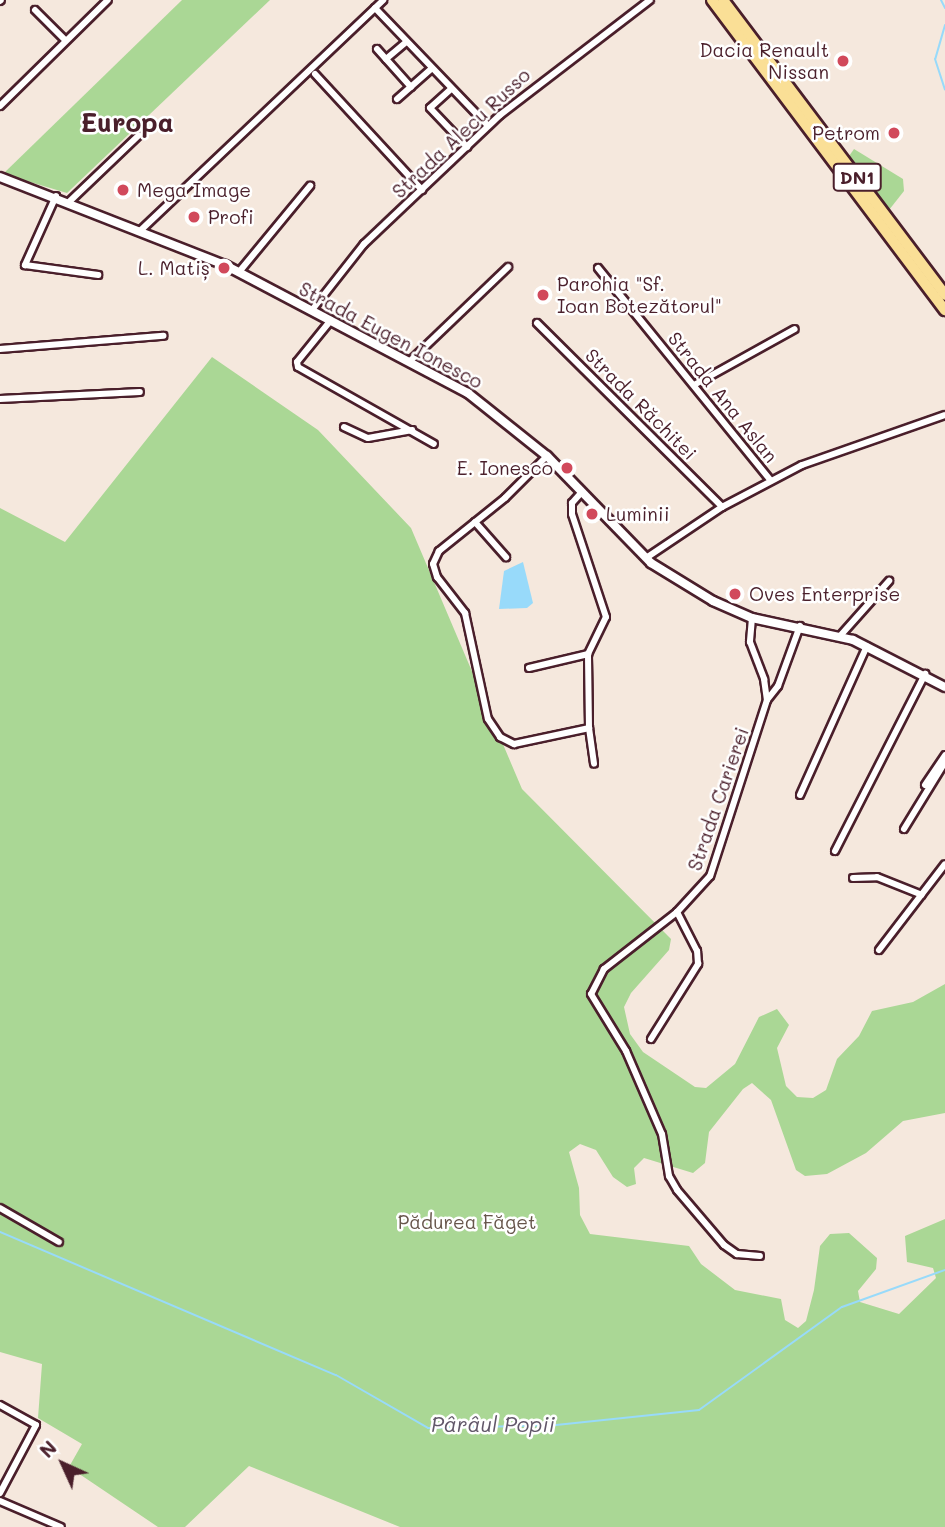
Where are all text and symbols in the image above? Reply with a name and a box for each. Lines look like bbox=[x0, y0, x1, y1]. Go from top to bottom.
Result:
place label: Dacia Renault Nissan bbox=[699, 39, 829, 83]
marker: Dacia Renault Nissan bbox=[835, 53, 851, 69]
street label: Strada Alecu Russo bbox=[387, 63, 535, 203]
district label: Europa bbox=[80, 107, 174, 139]
place label: Petrom bbox=[812, 122, 880, 144]
marker: Petrom bbox=[886, 125, 902, 141]
road number: DN1 bbox=[832, 162, 882, 192]
place label: Mega Image bbox=[137, 179, 251, 201]
marker: Mega Image bbox=[115, 182, 131, 198]
place label: Profi bbox=[208, 206, 254, 228]
marker: Profi bbox=[186, 209, 202, 225]
place label: L. Matiș bbox=[138, 257, 210, 279]
marker: L. Matiș bbox=[216, 260, 232, 276]
place label: Parohia "Sf. Ioan Botezătorul" bbox=[557, 273, 722, 317]
street label: Strada Eugen Ionesco bbox=[295, 277, 487, 393]
marker: Parohia "Sf. Ioan Botezătorul" bbox=[535, 287, 551, 303]
street label: Strada Ana Aslan bbox=[663, 327, 783, 467]
street label: Strada Răchitei bbox=[581, 344, 701, 464]
place label: E. Ionesco bbox=[457, 457, 553, 479]
marker: E. Ionesco bbox=[559, 460, 575, 476]
place label: Luminii bbox=[606, 503, 669, 525]
marker: Luminii bbox=[584, 506, 600, 522]
place label: Oves Enterprise bbox=[749, 583, 900, 605]
marker: Oves Enterprise bbox=[727, 586, 743, 602]
street label: Strada Carierei bbox=[683, 724, 753, 874]
park label: Pădurea Făget bbox=[398, 1211, 536, 1233]
water label: Pârâul Popii bbox=[431, 1411, 555, 1437]
north arrow bbox=[28, 1429, 98, 1499]
text: N bbox=[34, 1435, 62, 1463]

